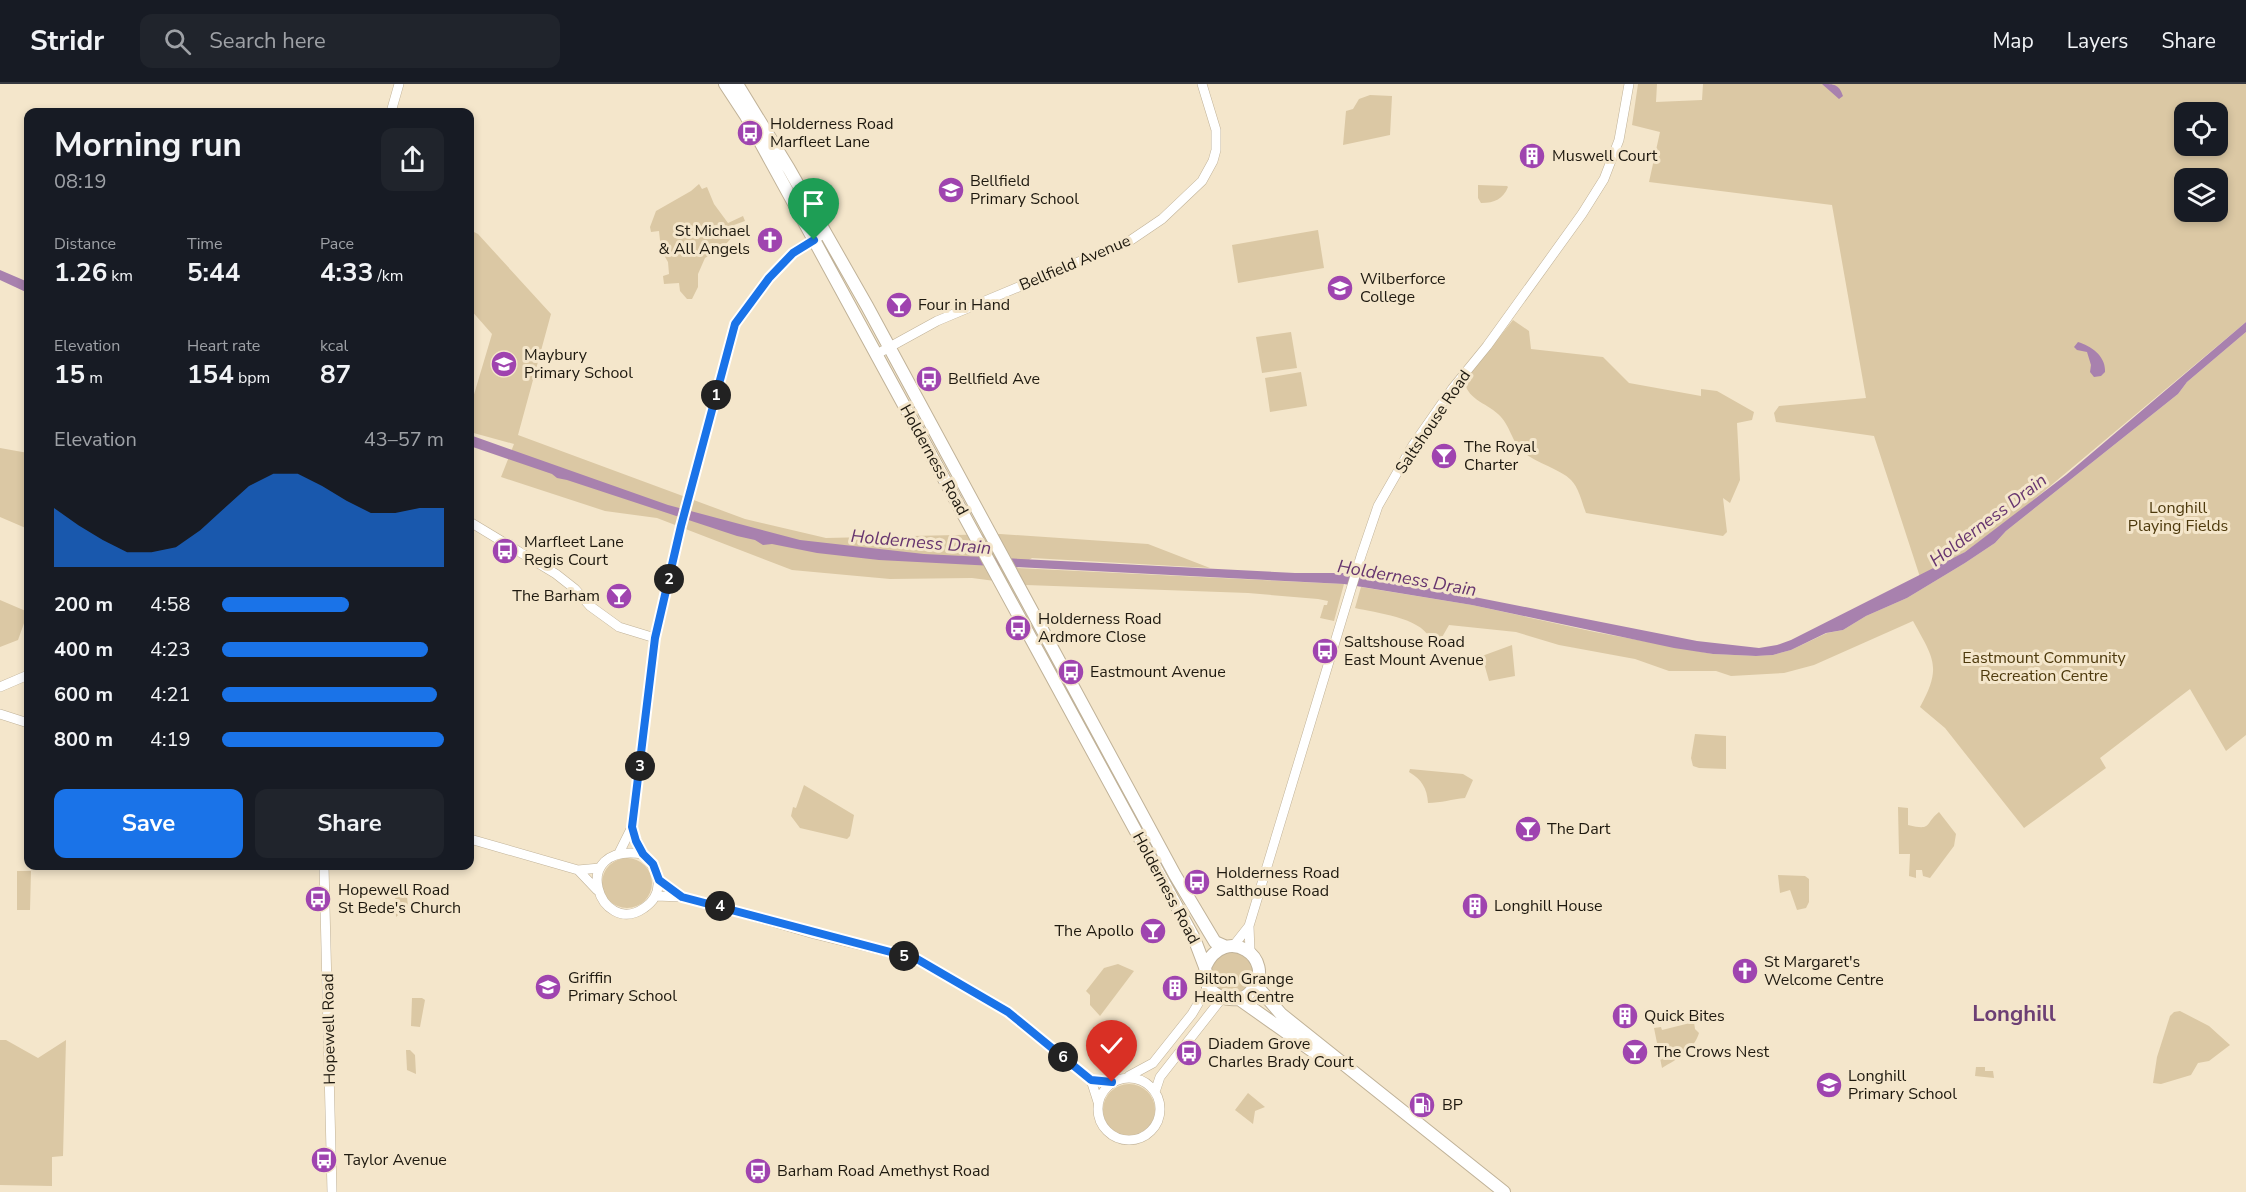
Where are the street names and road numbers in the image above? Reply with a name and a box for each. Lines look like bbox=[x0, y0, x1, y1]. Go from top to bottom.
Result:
street label: Bellfield Avenue bbox=[1016, 230, 1134, 296]
street label: Saltshouse Road bbox=[1390, 366, 1476, 478]
street label: Holderness Road bbox=[894, 401, 974, 519]
street label: Holderness Road bbox=[1127, 828, 1205, 948]
street label: Hopewell Road bbox=[317, 973, 341, 1085]

